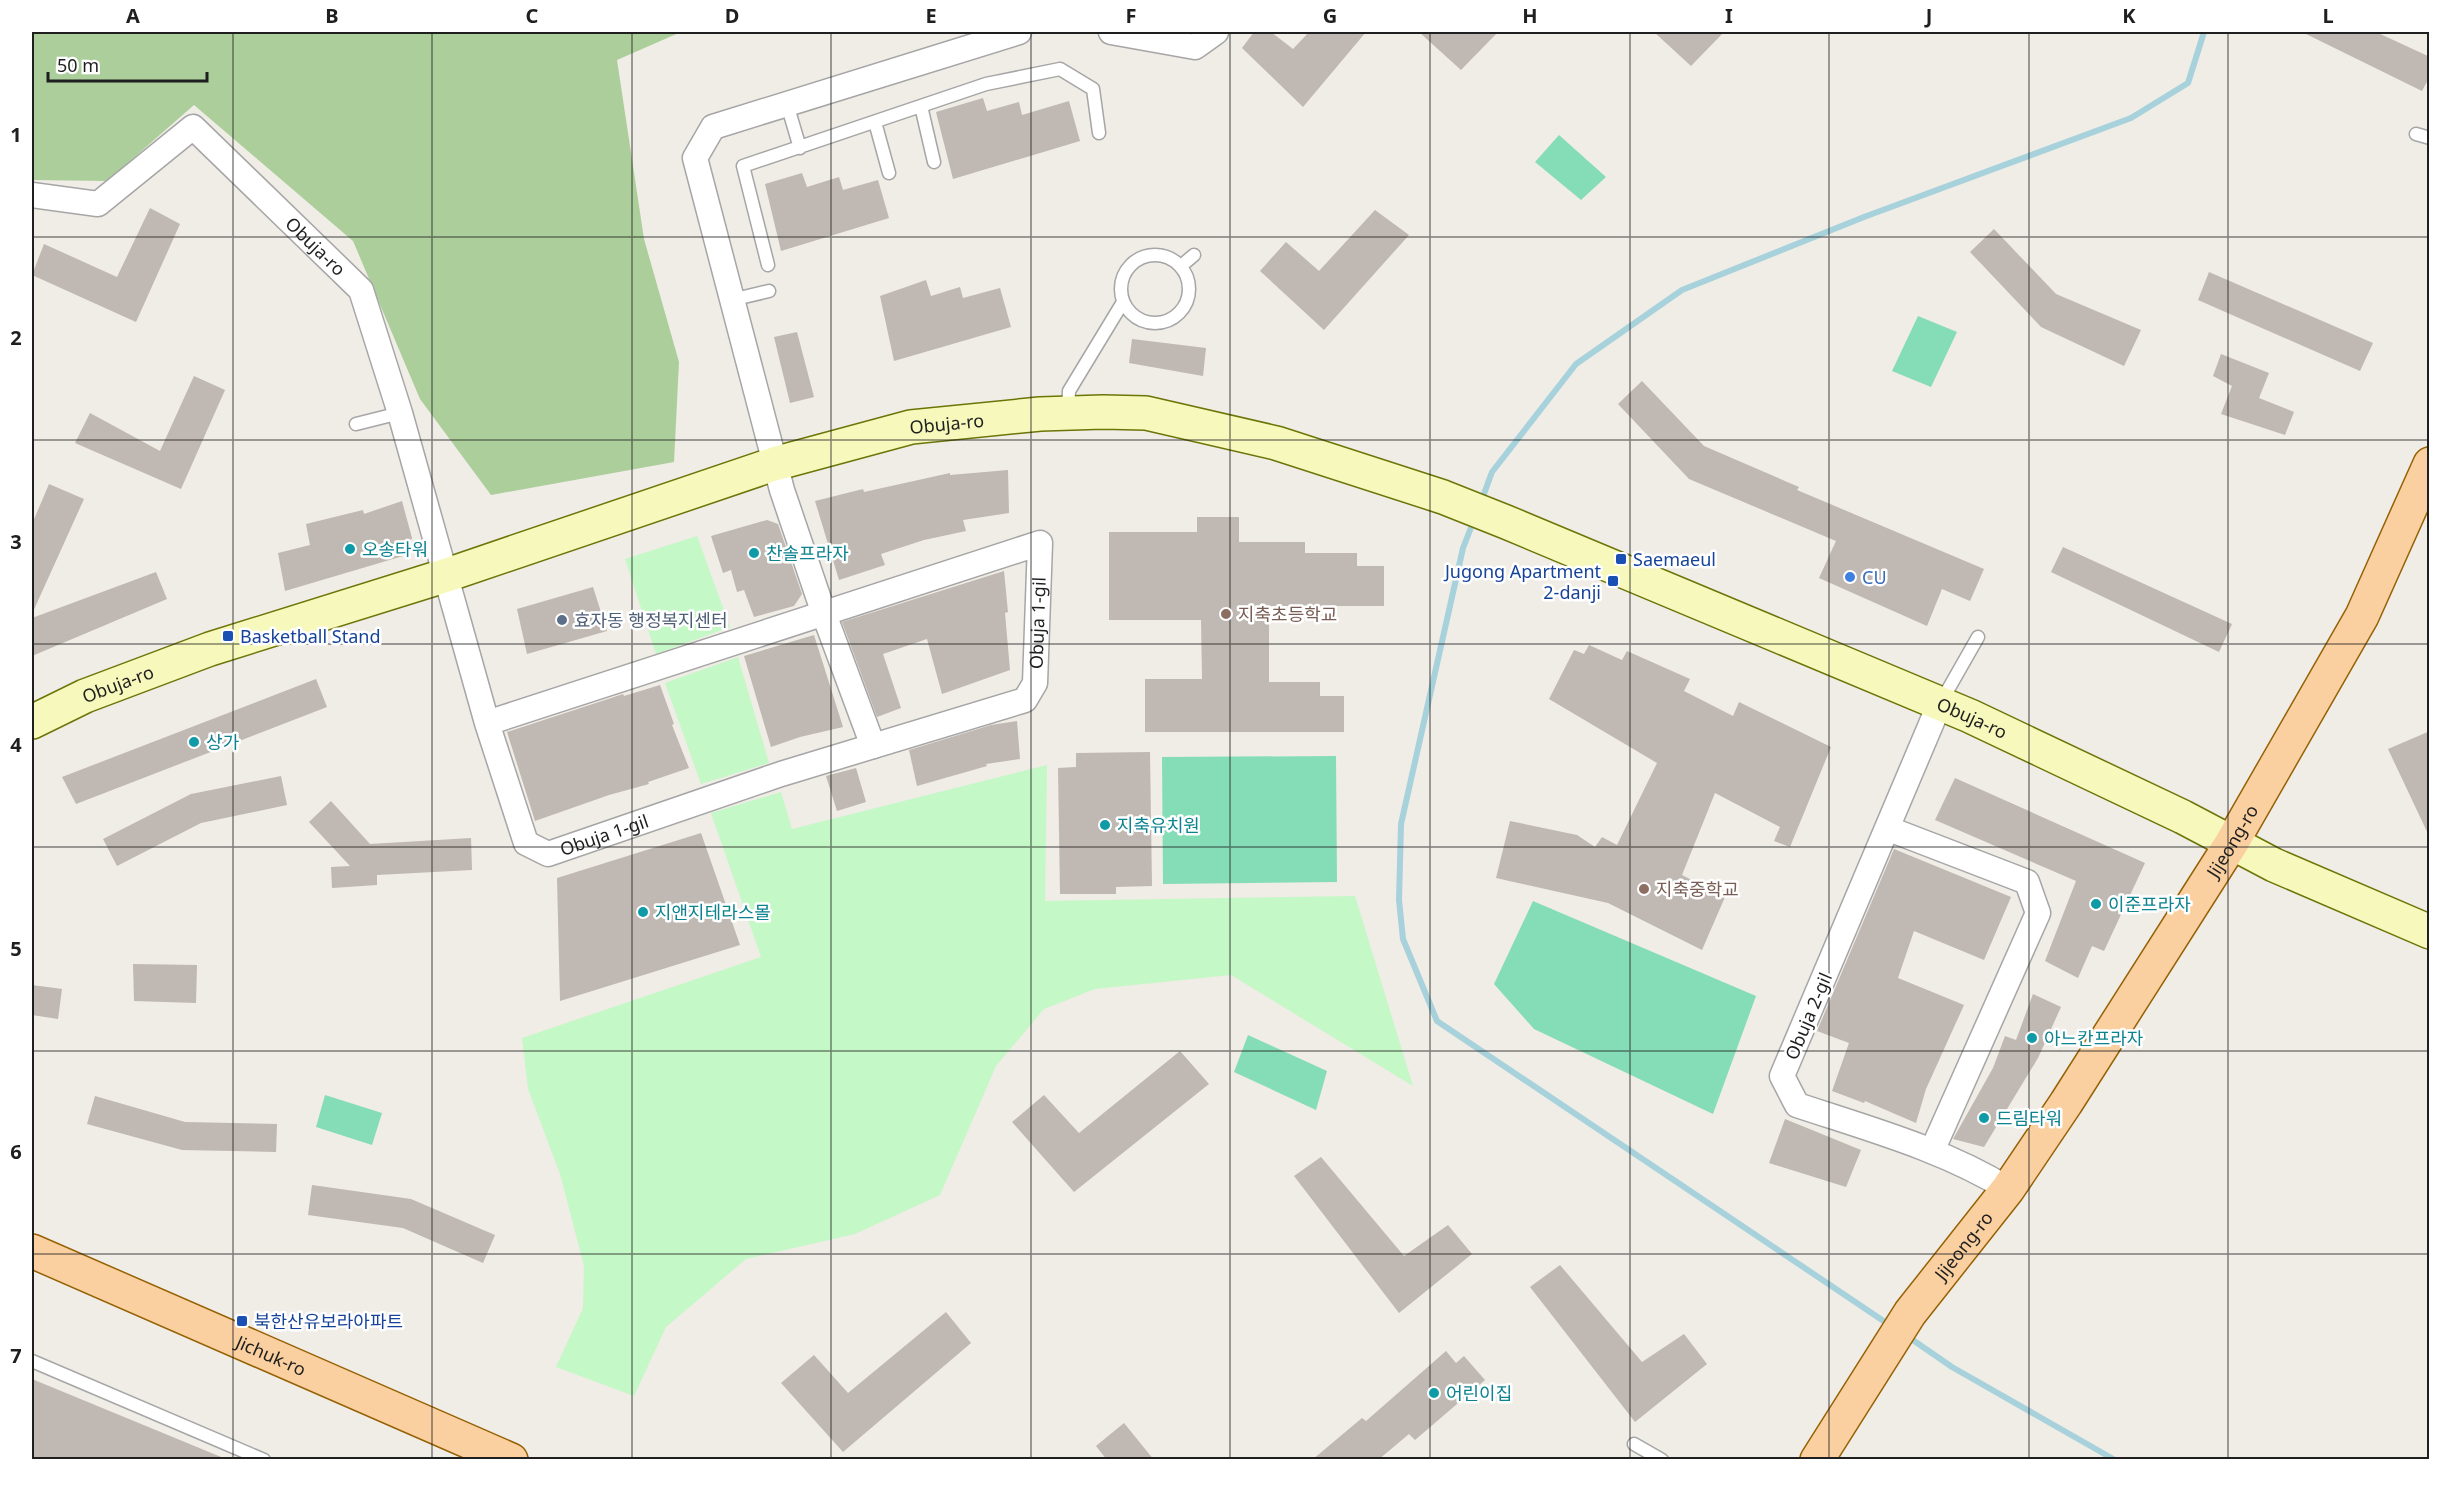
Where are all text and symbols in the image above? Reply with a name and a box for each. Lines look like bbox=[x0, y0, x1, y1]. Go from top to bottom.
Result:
text: A bbox=[126, 2, 140, 29]
text: B bbox=[325, 2, 339, 29]
text: C bbox=[526, 2, 539, 29]
text: D bbox=[725, 2, 739, 29]
text: E bbox=[925, 2, 937, 29]
text: F bbox=[1126, 2, 1136, 29]
text: G bbox=[1323, 2, 1337, 29]
text: H bbox=[1522, 2, 1538, 29]
text: I bbox=[1725, 2, 1733, 29]
text: J bbox=[1924, 2, 1932, 29]
text: K bbox=[2122, 2, 2136, 29]
text: L bbox=[2322, 2, 2334, 29]
scale bar bbox=[48, 45, 207, 83]
text: 50 m bbox=[57, 53, 99, 77]
text: 1 bbox=[10, 121, 22, 148]
street label: Obuja-ro bbox=[281, 211, 351, 281]
text: 2 bbox=[10, 324, 22, 351]
street label: Obuja-ro bbox=[908, 408, 985, 439]
text: 3 bbox=[10, 528, 22, 555]
place label: 오송타워 bbox=[362, 537, 428, 561]
place label: 찬솔프라자 bbox=[766, 541, 849, 565]
marker: 오송타워 bbox=[343, 542, 357, 556]
marker: 찬솔프라자 bbox=[747, 546, 761, 560]
place label: Saemaeul bbox=[1633, 547, 1716, 571]
marker: Saemaeul bbox=[1614, 552, 1628, 566]
place label: Jugong Apartment 2-danji bbox=[1443, 559, 1602, 604]
place label: CU bbox=[1862, 565, 1887, 589]
marker: CU bbox=[1843, 570, 1857, 584]
marker: Jugong Apartment 2-danji bbox=[1606, 574, 1620, 588]
street label: Obuja 1-gil bbox=[1024, 576, 1051, 669]
place label: 지축초등학교 bbox=[1238, 602, 1337, 626]
marker: 지축초등학교 bbox=[1219, 607, 1233, 621]
place label: 효자동 행정복지센터 bbox=[574, 608, 728, 632]
marker: 효자동 행정복지센터 bbox=[555, 613, 569, 627]
place label: Basketball Stand bbox=[240, 624, 381, 648]
marker: Basketball Stand bbox=[221, 629, 235, 643]
street label: Obuja-ro bbox=[78, 659, 157, 708]
street label: Obuja-ro bbox=[1933, 691, 2011, 744]
place label: 상가 bbox=[206, 730, 240, 754]
text: 4 bbox=[10, 731, 22, 758]
marker: 상가 bbox=[187, 735, 201, 749]
street label: Jijeong-ro bbox=[2200, 800, 2263, 884]
street label: Obuja 1-gil bbox=[557, 808, 652, 861]
place label: 지축유치원 bbox=[1117, 813, 1200, 837]
marker: 지축유치원 bbox=[1098, 818, 1112, 832]
place label: 지축중학교 bbox=[1656, 877, 1739, 901]
marker: 지축중학교 bbox=[1637, 882, 1651, 896]
place label: 이준프라자 bbox=[2108, 892, 2191, 916]
marker: 이준프라자 bbox=[2089, 897, 2103, 911]
place label: 지앤지테라스몰 bbox=[655, 900, 771, 924]
marker: 지앤지테라스몰 bbox=[636, 905, 650, 919]
text: 5 bbox=[10, 935, 22, 962]
street label: Obuja 2-gil bbox=[1779, 969, 1837, 1063]
place label: 아느칸프라자 bbox=[2044, 1026, 2144, 1050]
marker: 아느칸프라자 bbox=[2025, 1031, 2039, 1045]
place label: 드림타워 bbox=[1996, 1106, 2062, 1130]
marker: 드림타워 bbox=[1977, 1111, 1991, 1125]
text: 6 bbox=[10, 1138, 22, 1165]
street label: Jijeong-ro bbox=[1928, 1206, 1998, 1286]
place label: 북한산유보라아파트 bbox=[254, 1309, 403, 1333]
marker: 북한산유보라아파트 bbox=[235, 1314, 249, 1328]
street label: Jichuk-ro bbox=[231, 1329, 310, 1381]
text: 7 bbox=[10, 1342, 22, 1369]
place label: 어린이집 bbox=[1446, 1381, 1512, 1405]
marker: 어린이집 bbox=[1427, 1386, 1441, 1400]

